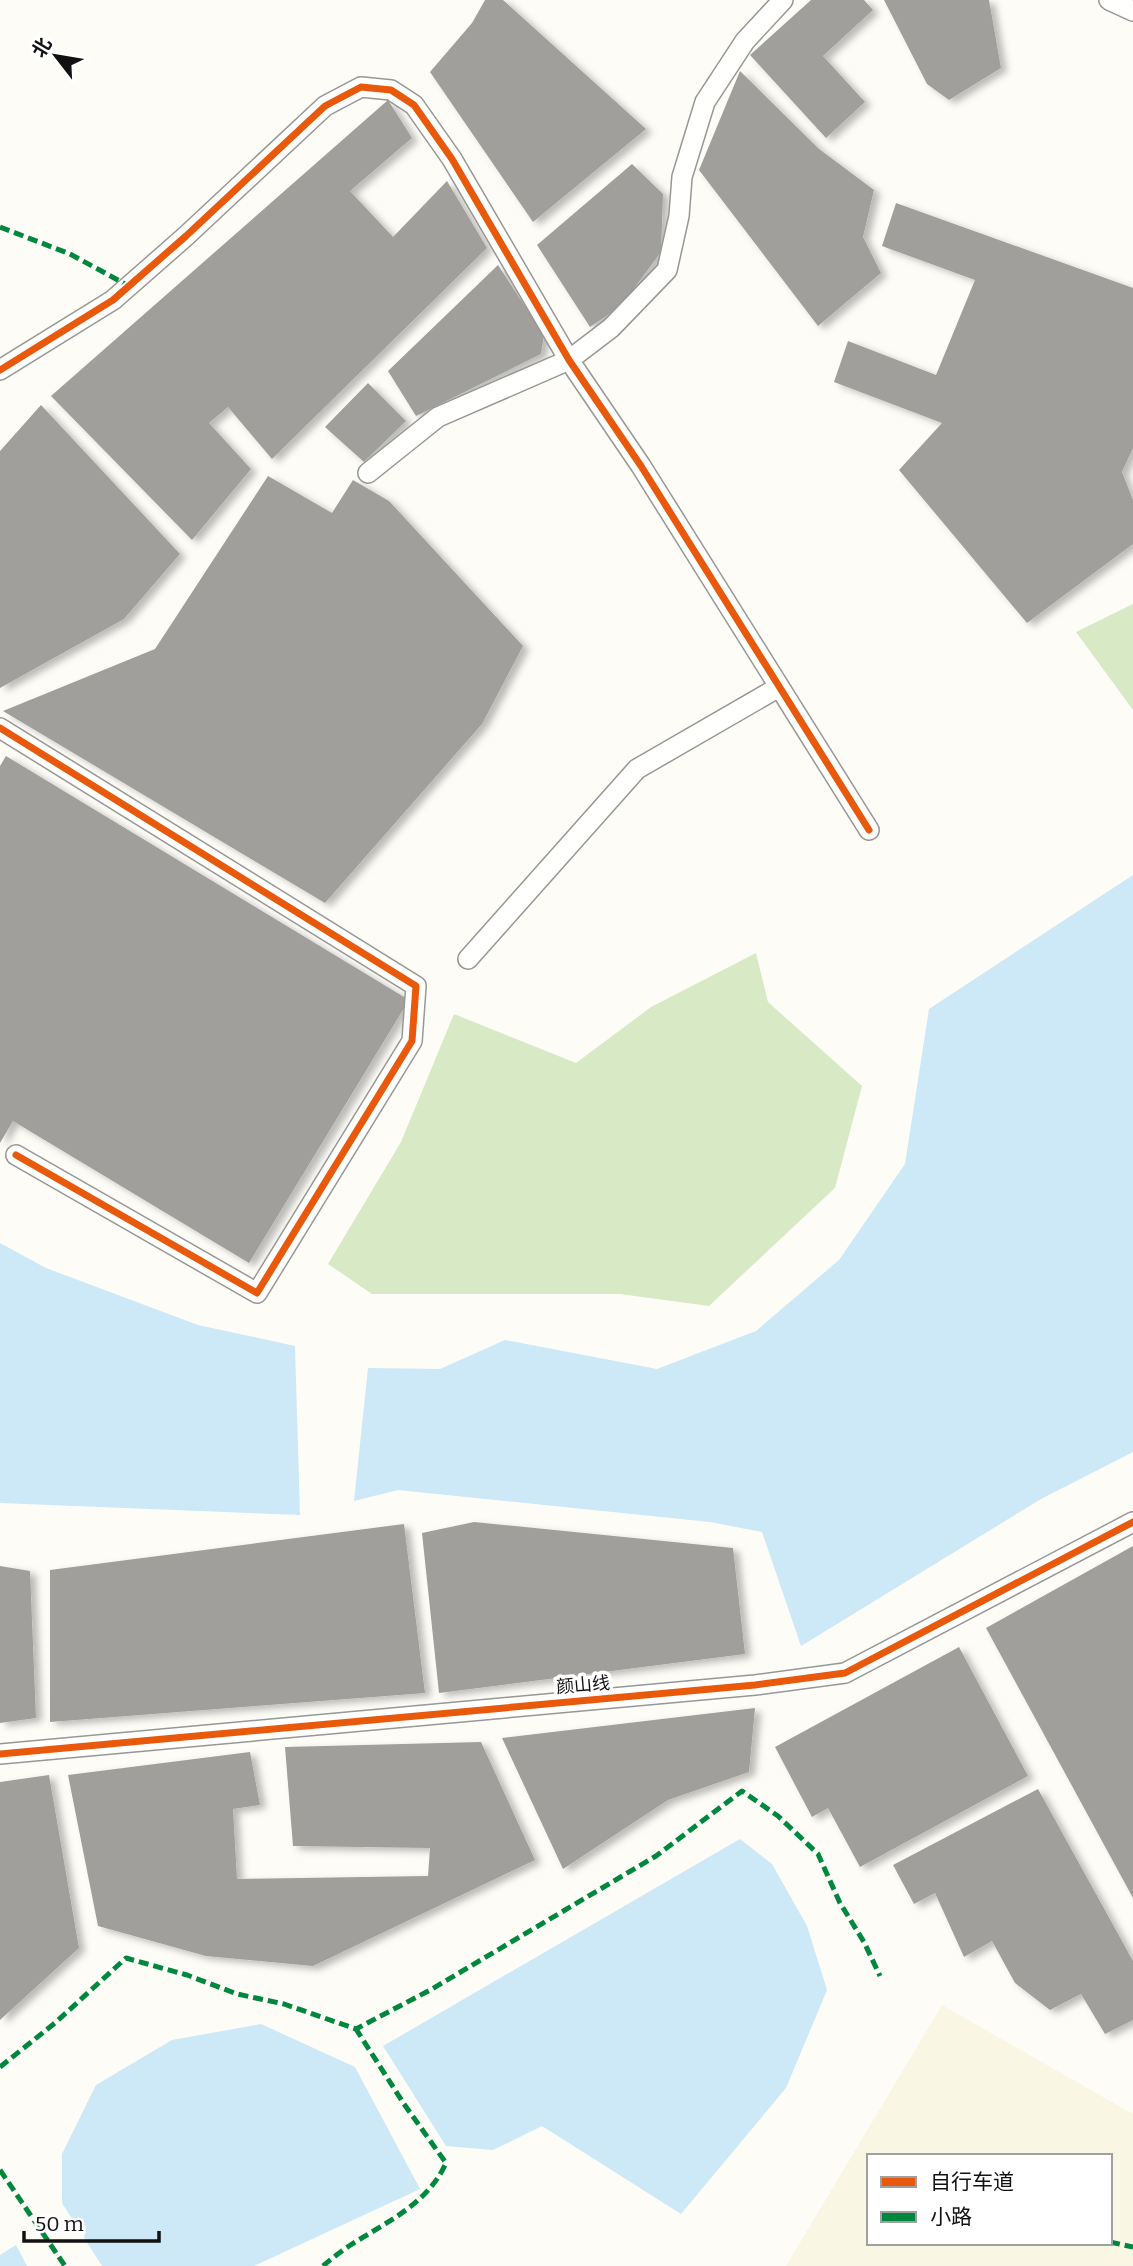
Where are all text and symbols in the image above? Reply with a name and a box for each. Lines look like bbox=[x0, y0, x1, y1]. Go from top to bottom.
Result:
north arrow bbox=[21, 21, 91, 91]
text: 北 bbox=[27, 33, 57, 62]
street label: 颜山线 bbox=[555, 1672, 611, 1698]
legend bbox=[867, 2154, 1112, 2245]
text: 自行车道 bbox=[930, 2169, 1014, 2195]
scale bar bbox=[24, 2200, 159, 2244]
text: 小路 bbox=[930, 2204, 972, 2230]
text: 50 m bbox=[35, 2211, 84, 2237]

